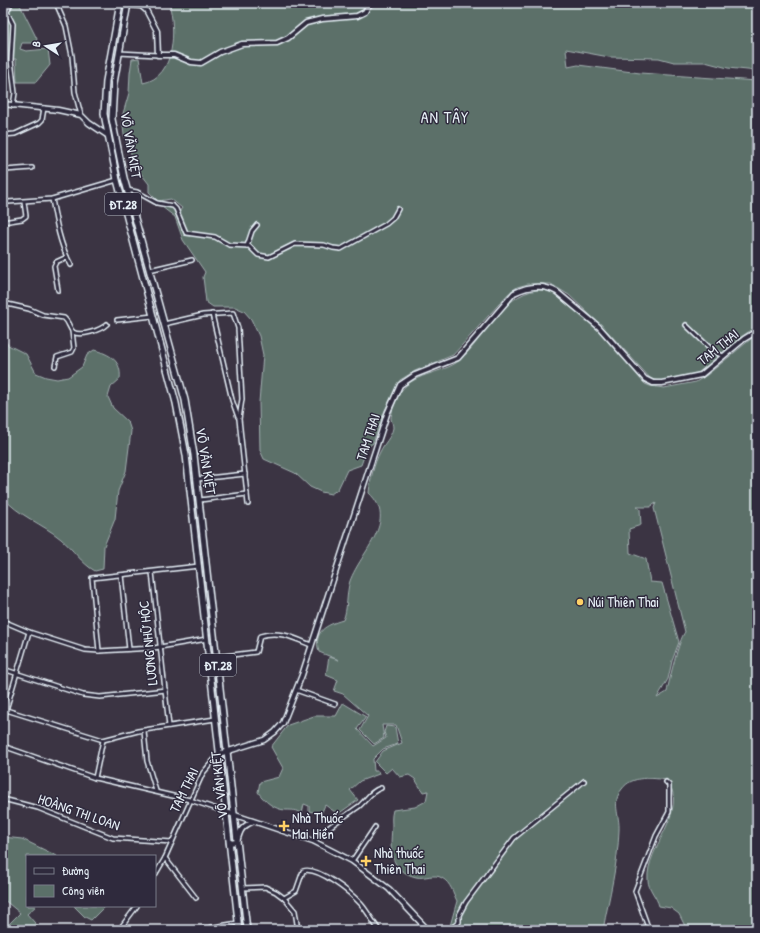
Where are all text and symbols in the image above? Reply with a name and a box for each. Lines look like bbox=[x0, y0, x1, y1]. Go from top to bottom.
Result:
north arrow bbox=[26, 26, 66, 66]
text: B bbox=[29, 39, 44, 48]
district label: AN TÂY bbox=[421, 106, 469, 128]
street label: VÕ VĂN KIỆT bbox=[116, 110, 147, 180]
road number: ĐT.28 bbox=[105, 193, 141, 215]
street label: TAM THAI bbox=[693, 324, 742, 369]
street label: TAM THAI bbox=[351, 411, 384, 463]
street label: VÕ VĂN KIỆT bbox=[192, 426, 221, 496]
place label: Núi Thiên Thai bbox=[588, 592, 659, 611]
marker: Núi Thiên Thai bbox=[575, 597, 585, 607]
street label: LƯƠNG NHỮ HỘC bbox=[134, 599, 161, 686]
road number: ĐT.28 bbox=[200, 654, 236, 676]
street label: VÕ VĂN KIỆT bbox=[205, 750, 231, 820]
street label: TAM THAI bbox=[164, 764, 203, 816]
street label: HOÀNG THỊ LOAN bbox=[36, 789, 123, 834]
place label: Nhà Thuốc Mai Hiền bbox=[292, 808, 344, 843]
marker: Nhà Thuốc Mai Hiền bbox=[279, 821, 289, 831]
place label: Nhà thuốc Thiên Thai bbox=[374, 843, 426, 878]
legend bbox=[26, 855, 156, 907]
marker: Nhà thuốc Thiên Thai bbox=[361, 856, 371, 866]
text: Đường bbox=[62, 862, 89, 879]
text: Công viên bbox=[62, 882, 105, 899]

